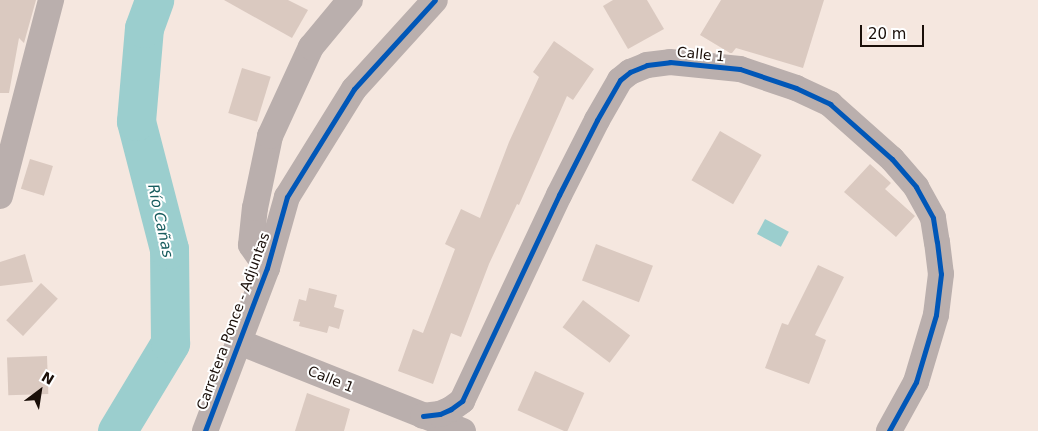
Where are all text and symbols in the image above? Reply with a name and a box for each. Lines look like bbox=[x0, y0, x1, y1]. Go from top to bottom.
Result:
scale bar bbox=[863, 15, 927, 47]
text: 20 m bbox=[868, 25, 906, 43]
street label: Calle 1 bbox=[676, 43, 726, 65]
water label: Río Cañas bbox=[143, 183, 177, 259]
street label: Carretera Ponce - Adjuntas bbox=[193, 230, 273, 412]
street label: Calle 1 bbox=[306, 362, 356, 396]
north arrow bbox=[15, 366, 65, 416]
text: N bbox=[39, 368, 57, 388]

